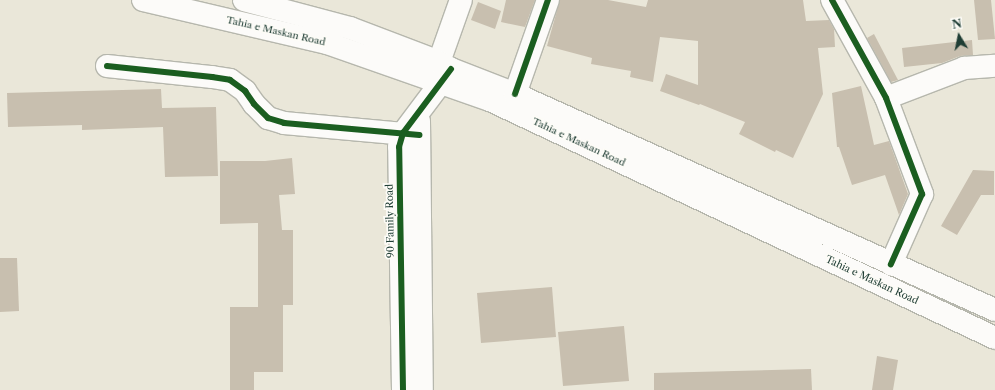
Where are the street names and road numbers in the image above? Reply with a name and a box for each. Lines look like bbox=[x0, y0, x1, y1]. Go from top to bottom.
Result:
street label: Tahia e Maskan Road bbox=[225, 14, 327, 48]
street label: Tahia e Maskan Road bbox=[530, 115, 628, 169]
street label: 90 Family Road bbox=[383, 184, 397, 258]
street label: Tahia e Maskan Road bbox=[823, 253, 921, 307]

